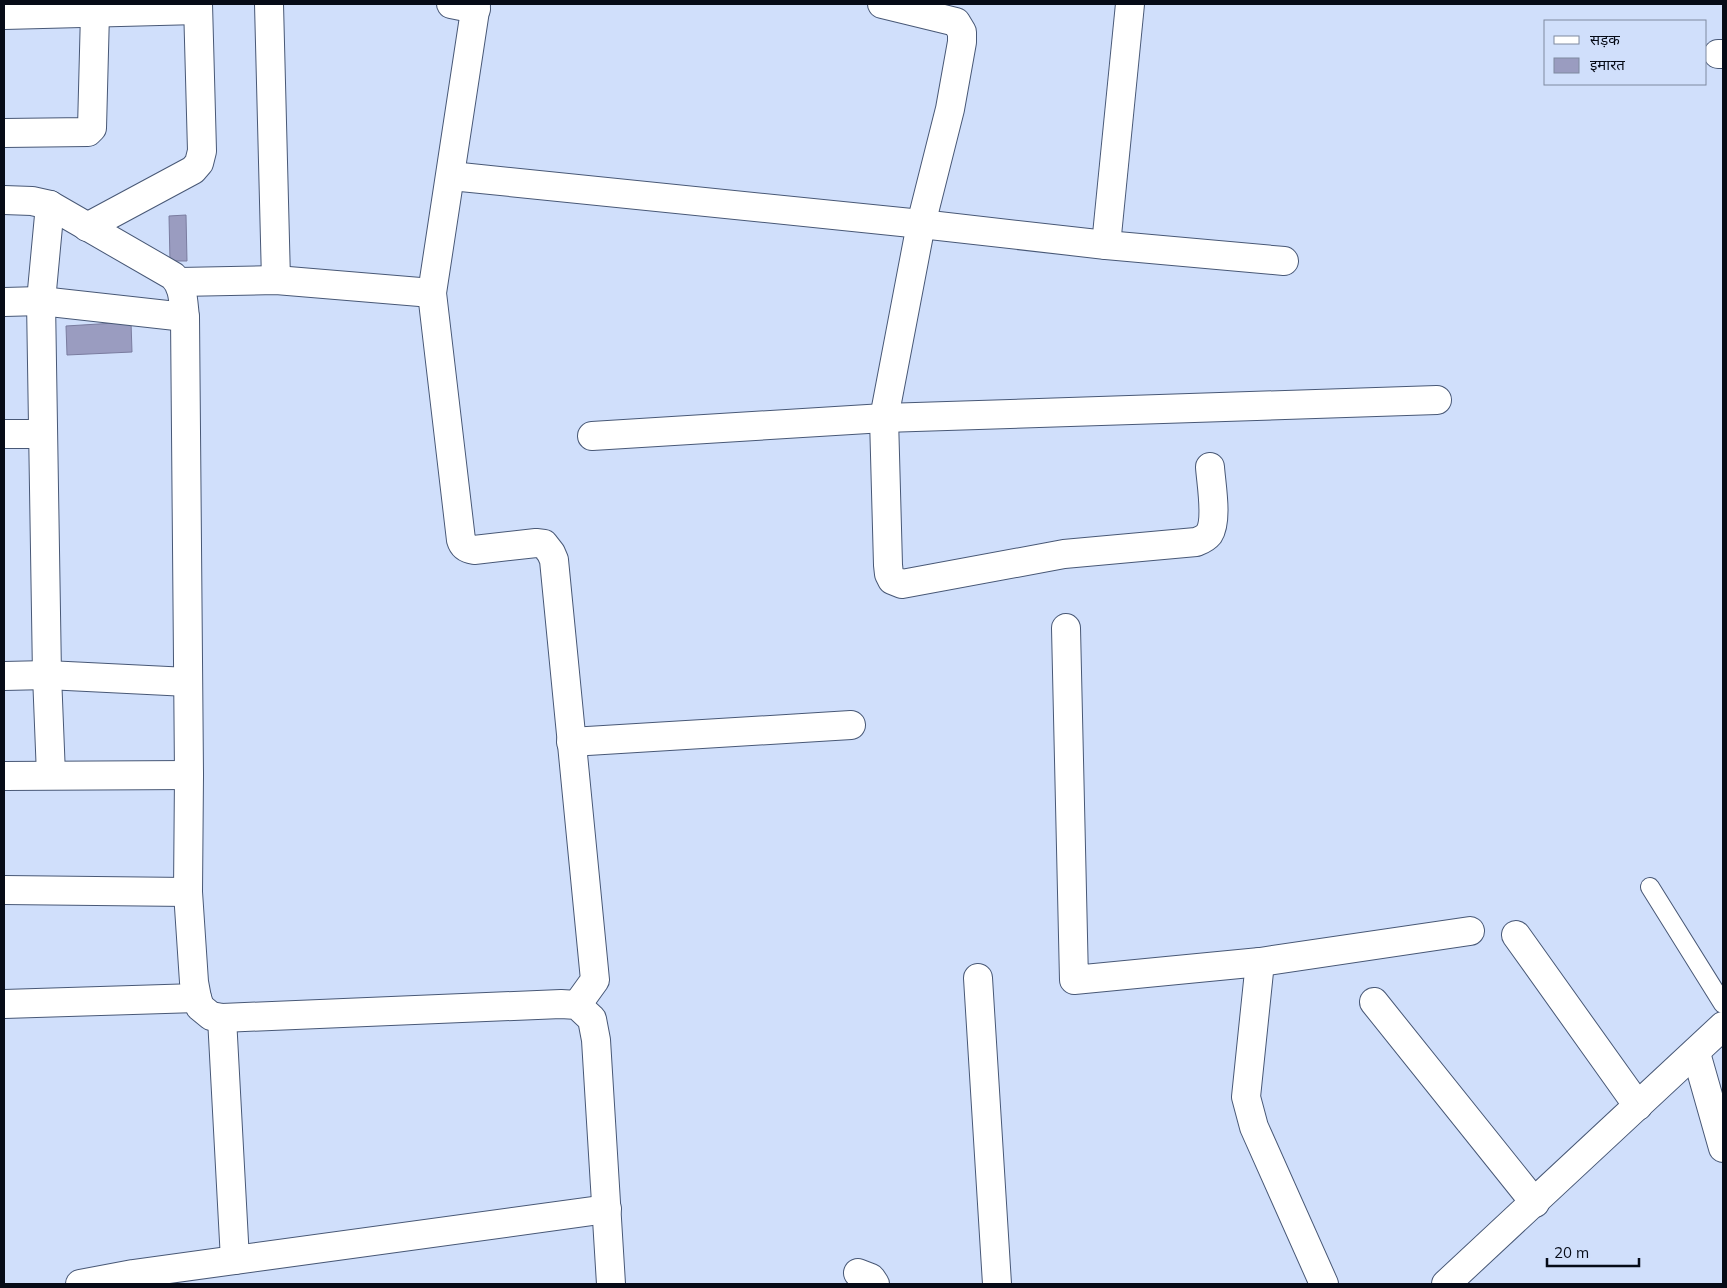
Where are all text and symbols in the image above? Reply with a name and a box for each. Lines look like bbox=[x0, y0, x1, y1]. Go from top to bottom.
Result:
legend bbox=[1544, 20, 1707, 85]
text: सड़क bbox=[1590, 30, 1620, 49]
text: इमारत bbox=[1590, 55, 1625, 74]
scale bar bbox=[1547, 1236, 1640, 1268]
text: 20 m bbox=[1554, 1243, 1589, 1262]

